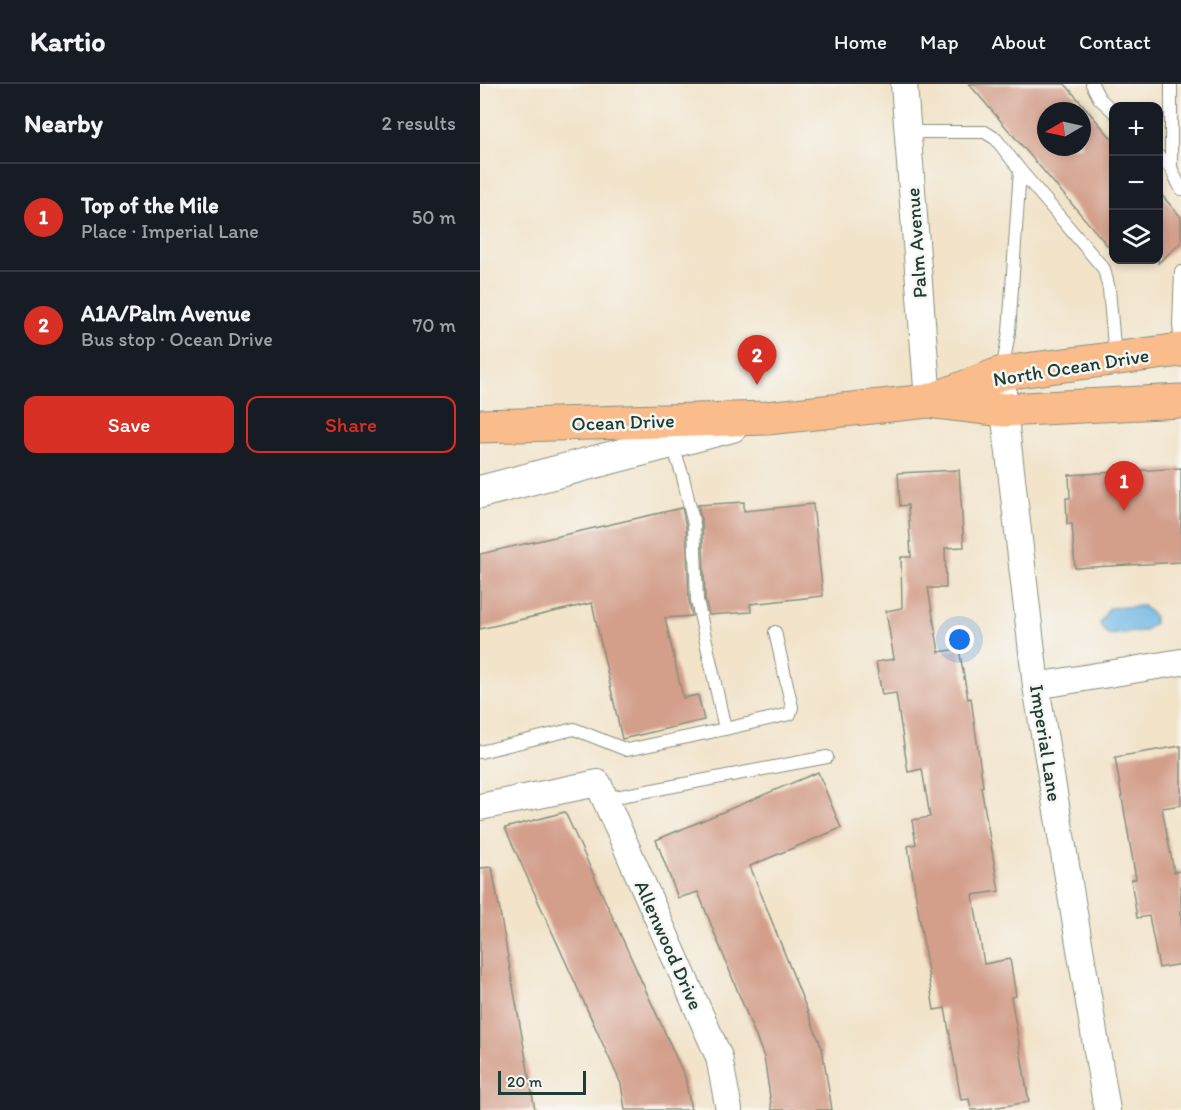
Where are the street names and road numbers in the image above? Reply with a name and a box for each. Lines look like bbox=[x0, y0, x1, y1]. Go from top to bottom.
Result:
street label: Palm Avenue bbox=[900, 187, 932, 299]
street label: North Ocean Drive bbox=[991, 343, 1151, 391]
street label: Ocean Drive bbox=[571, 408, 675, 436]
street label: Imperial Lane bbox=[1025, 683, 1067, 803]
street label: Allenwood Drive bbox=[630, 877, 708, 1013]

